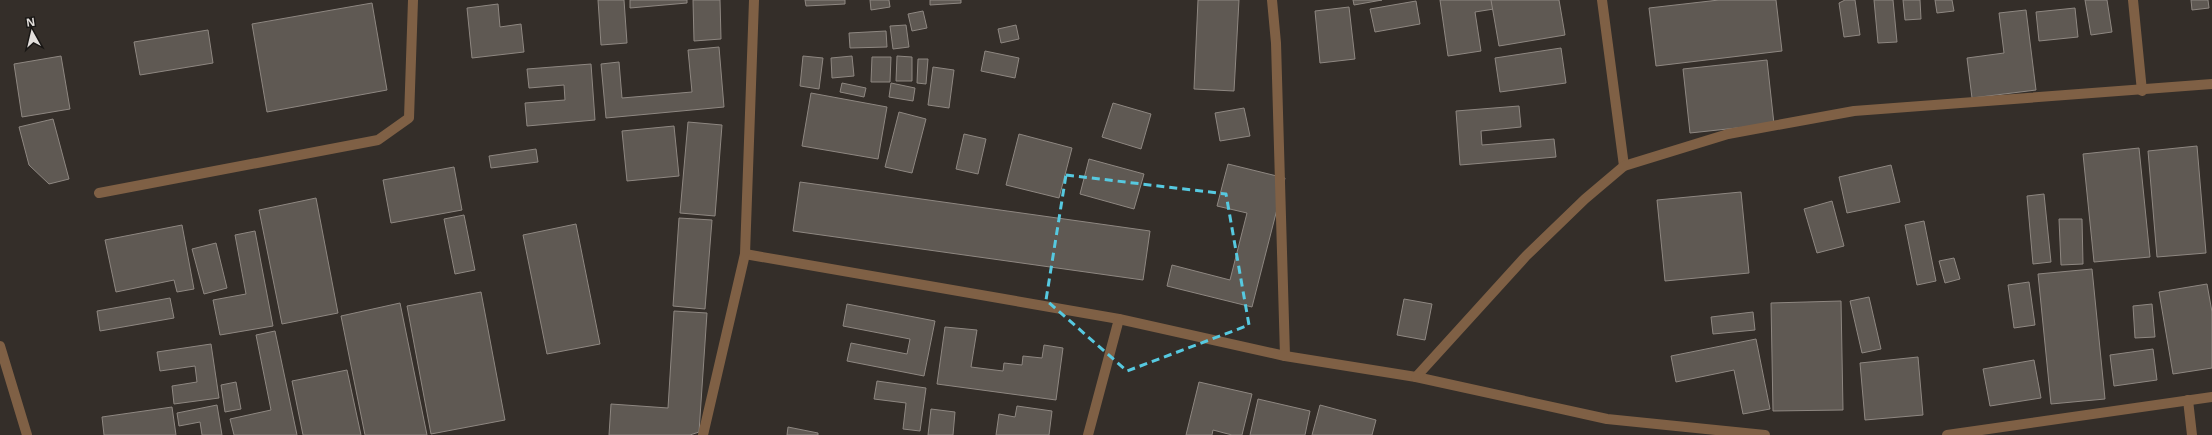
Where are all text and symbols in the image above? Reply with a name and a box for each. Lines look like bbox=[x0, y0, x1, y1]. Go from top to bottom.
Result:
north arrow bbox=[12, 12, 52, 52]
text: N bbox=[25, 14, 36, 30]

